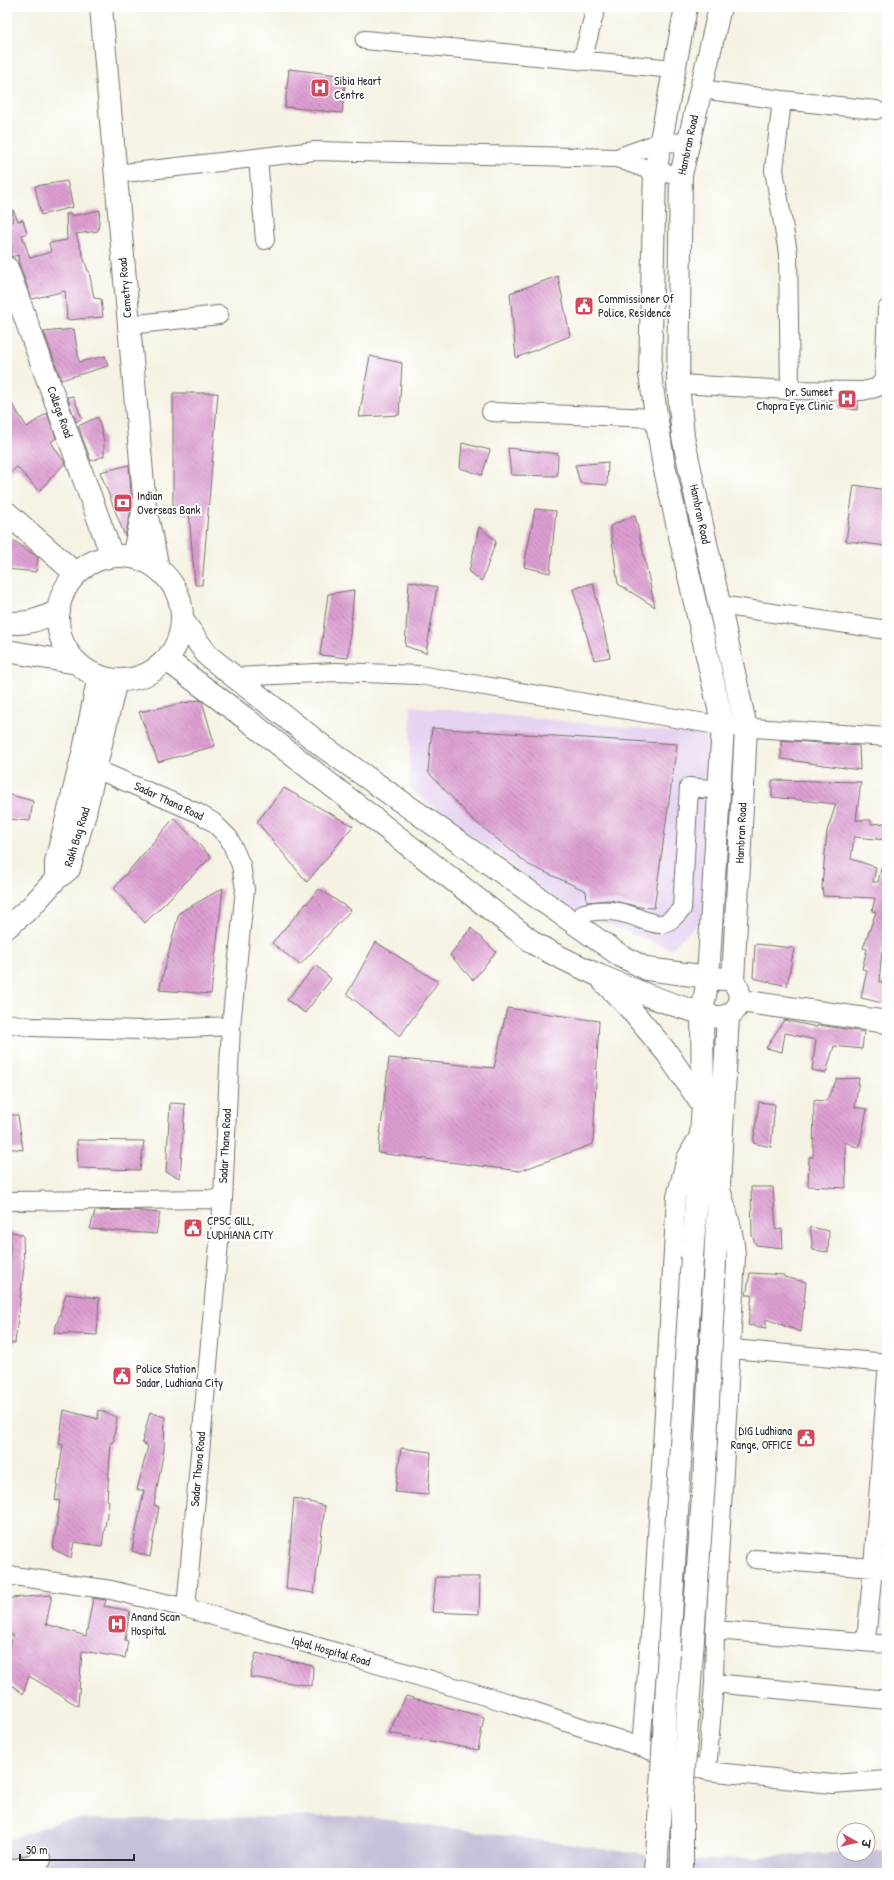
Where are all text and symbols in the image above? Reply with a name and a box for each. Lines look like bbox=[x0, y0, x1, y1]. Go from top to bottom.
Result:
place label: Sibia Heart Centre bbox=[334, 72, 382, 103]
hospital icon: Sibia Heart Centre bbox=[309, 77, 331, 99]
street label: Hambran Road bbox=[673, 113, 702, 176]
street label: Cemetry Road bbox=[113, 257, 136, 319]
place label: Commissioner Of Police, Residence bbox=[598, 290, 674, 321]
public building icon: Commissioner Of Police, Residence bbox=[573, 295, 595, 317]
place label: Dr. Sumeet Chopra Eye Clinic bbox=[756, 383, 834, 414]
street label: College Road bbox=[43, 384, 78, 440]
hospital icon: Dr. Sumeet Chopra Eye Clinic bbox=[836, 388, 858, 410]
street label: Hambran Road bbox=[686, 482, 715, 546]
place label: Indian Overseas Bank bbox=[137, 487, 201, 518]
bank icon: Indian Overseas Bank bbox=[112, 492, 134, 514]
street label: Sadar Thana Road bbox=[132, 777, 207, 824]
street label: Hambran Road bbox=[730, 802, 751, 864]
street label: Rakh Bag Road bbox=[59, 805, 94, 869]
street label: Sadar Thana Road bbox=[214, 1108, 235, 1184]
place label: CPSC GILL, LUDHIANA CITY bbox=[207, 1212, 274, 1243]
public building icon: CPSC GILL, LUDHIANA CITY bbox=[182, 1217, 204, 1239]
place label: Police Station Sadar, Ludhiana City bbox=[136, 1360, 223, 1391]
public building icon: Police Station Sadar, Ludhiana City bbox=[111, 1365, 133, 1387]
place label: DIG Ludhiana Range, OFFICE bbox=[731, 1422, 793, 1453]
public building icon: DIG Ludhiana Range, OFFICE bbox=[795, 1427, 817, 1449]
street label: Sadar Thana Road bbox=[186, 1431, 209, 1507]
place label: Anand Scan Hospital bbox=[131, 1608, 180, 1639]
hospital icon: Anand Scan Hospital bbox=[106, 1613, 128, 1635]
street label: Iqbal Hospital Road bbox=[290, 1631, 373, 1670]
north arrow bbox=[836, 1822, 876, 1862]
scale bar bbox=[20, 1836, 134, 1862]
text: उ bbox=[858, 1838, 873, 1850]
text: 50 m bbox=[26, 1841, 47, 1858]

